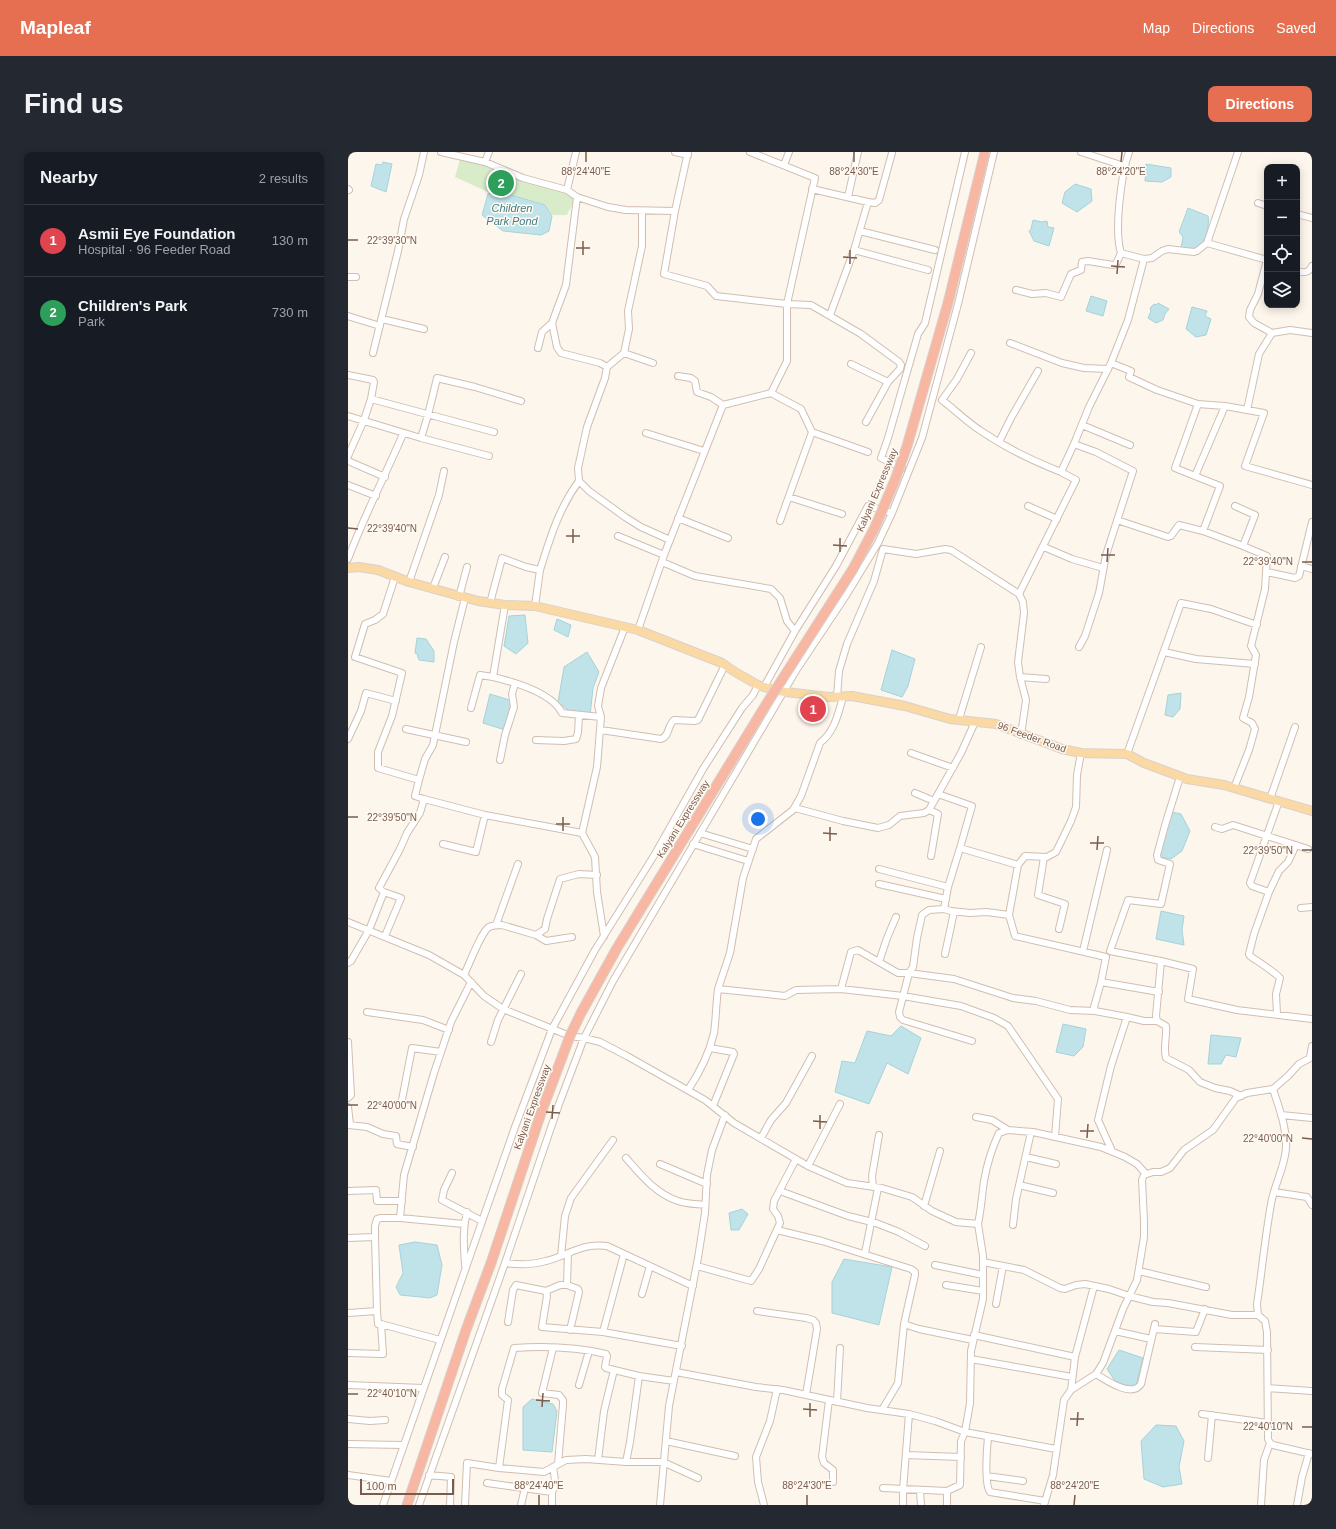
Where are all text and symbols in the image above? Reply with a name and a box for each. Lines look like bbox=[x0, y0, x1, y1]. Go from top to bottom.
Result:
text: Mapleaf bbox=[20, 17, 91, 38]
text: Map bbox=[1143, 20, 1170, 36]
text: Directions bbox=[1192, 20, 1254, 36]
text: Saved bbox=[1276, 20, 1316, 36]
button: Directions bbox=[1208, 86, 1312, 122]
text: Find us bbox=[24, 88, 124, 119]
map controls bbox=[1264, 164, 1300, 308]
button: + bbox=[1264, 164, 1300, 200]
text: 88°24'40"E bbox=[561, 166, 611, 177]
text: 88°24'30"E bbox=[829, 166, 879, 177]
text: 88°24'20"E bbox=[1096, 166, 1146, 177]
text: Nearby bbox=[40, 168, 98, 187]
pin: 2 bbox=[488, 168, 514, 198]
text: 2 results bbox=[259, 171, 308, 186]
button: − bbox=[1264, 200, 1300, 236]
water label: Children Park Pond bbox=[486, 202, 539, 227]
text: Asmii Eye Foundation bbox=[78, 225, 236, 242]
text: 1 bbox=[49, 233, 57, 248]
text: 130 m bbox=[272, 233, 308, 248]
text: 22°39'30"N bbox=[367, 235, 417, 246]
button: locate bbox=[1264, 236, 1300, 272]
text: Hospital · 96 Feeder Road bbox=[78, 242, 230, 257]
button: layers bbox=[1264, 272, 1300, 308]
text: Children's Park bbox=[78, 297, 187, 314]
text: 2 bbox=[49, 305, 57, 320]
text: 730 m bbox=[272, 305, 308, 320]
text: Park bbox=[78, 314, 105, 329]
street label: Kalyani Expressway bbox=[854, 447, 900, 533]
text: 22°39'40"N bbox=[367, 523, 417, 534]
text: 22°39'40"N bbox=[1243, 556, 1293, 567]
pin: 1 bbox=[800, 694, 826, 724]
street label: 96 Feeder Road bbox=[996, 719, 1068, 755]
street label: Kalyani Expressway bbox=[655, 778, 711, 860]
your location bbox=[748, 809, 768, 829]
text: 22°39'50"N bbox=[367, 812, 417, 823]
text: 22°39'50"N bbox=[1243, 845, 1293, 856]
street label: Kalyani Expressway bbox=[512, 1063, 552, 1151]
text: 22°40'00"N bbox=[367, 1100, 417, 1111]
text: 22°40'00"N bbox=[1243, 1133, 1293, 1144]
text: 22°40'10"N bbox=[367, 1388, 417, 1399]
text: 22°40'10"N bbox=[1243, 1421, 1293, 1432]
scale bar bbox=[360, 1477, 454, 1496]
text: 100 m bbox=[366, 1480, 397, 1492]
text: 88°24'40"E bbox=[514, 1480, 564, 1491]
text: 88°24'30"E bbox=[782, 1480, 832, 1491]
text: 88°24'20"E bbox=[1050, 1480, 1100, 1491]

